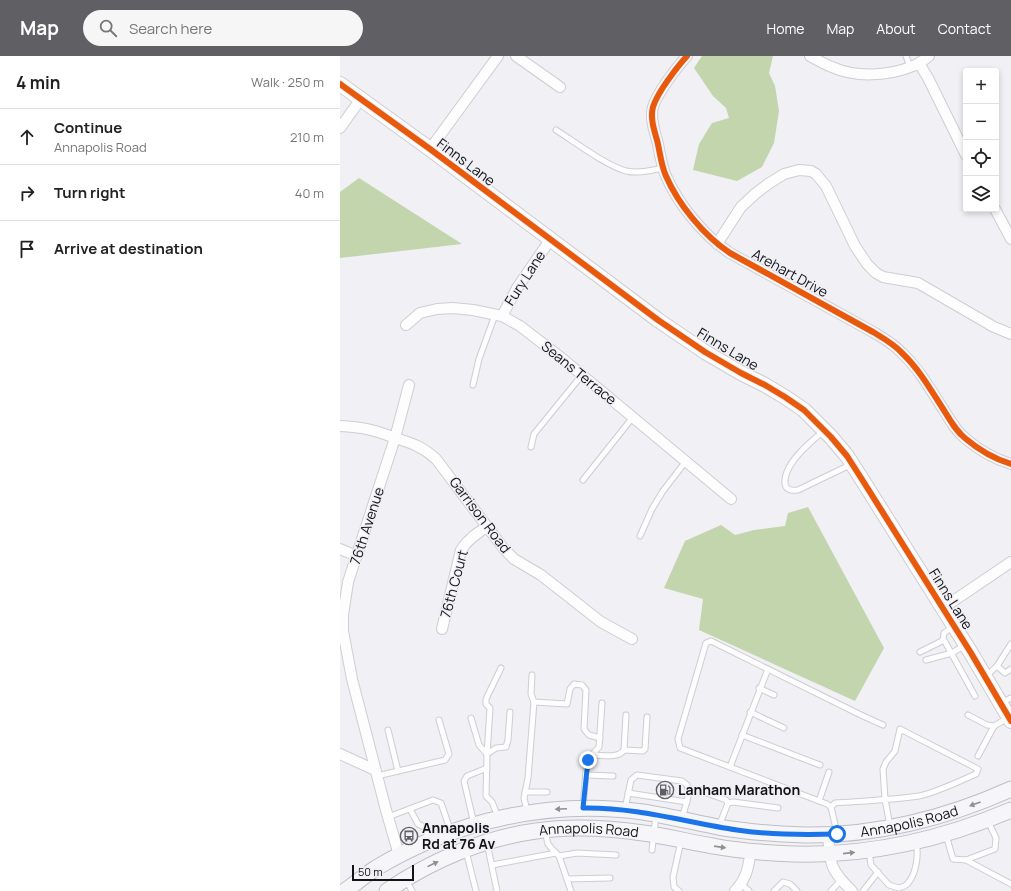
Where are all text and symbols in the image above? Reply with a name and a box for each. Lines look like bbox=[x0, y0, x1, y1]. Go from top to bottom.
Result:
search box bbox=[83, 10, 363, 46]
text: Map bbox=[20, 15, 59, 41]
icon: search bbox=[97, 17, 119, 39]
text: Search here bbox=[129, 18, 212, 39]
text: Home bbox=[767, 19, 804, 38]
text: Map bbox=[826, 19, 854, 38]
text: About bbox=[876, 19, 916, 38]
text: Contact bbox=[938, 19, 991, 38]
map controls bbox=[963, 68, 999, 212]
button: + bbox=[963, 68, 999, 104]
text: 4 min bbox=[16, 71, 60, 94]
text: Walk · 250 m bbox=[251, 73, 324, 91]
button: − bbox=[963, 104, 999, 140]
text: Continue bbox=[54, 117, 122, 138]
icon: ahead bbox=[16, 126, 38, 148]
text: 210 m bbox=[290, 128, 324, 146]
street label: Finns Lane bbox=[433, 133, 499, 190]
text: Annapolis Road bbox=[54, 138, 147, 156]
button: locate bbox=[963, 140, 999, 176]
button: layers bbox=[963, 176, 999, 212]
icon: right bbox=[16, 182, 38, 204]
text: Turn right bbox=[54, 182, 125, 203]
text: 40 m bbox=[295, 184, 324, 202]
icon: arrive bbox=[16, 238, 38, 260]
text: Arrive at destination bbox=[54, 238, 203, 259]
street label: Arehart Drive bbox=[749, 244, 832, 301]
street label: Fury Lane bbox=[500, 247, 549, 309]
street label: Finns Lane bbox=[694, 323, 763, 374]
street label: Seans Terrace bbox=[538, 336, 621, 409]
street label: Garrison Road bbox=[445, 473, 515, 557]
street label: 76th Avenue bbox=[345, 485, 388, 567]
street label: 76th Court bbox=[435, 547, 472, 620]
street label: Finns Lane bbox=[925, 565, 978, 633]
route end bbox=[579, 751, 597, 769]
fuel station icon: Lanham Marathon bbox=[655, 780, 675, 800]
place label: Lanham Marathon bbox=[678, 780, 800, 799]
street label: Annapolis Road bbox=[859, 800, 960, 841]
one-way arrow bbox=[968, 801, 980, 807]
one-way arrow bbox=[554, 806, 567, 812]
place label: Annapolis Rd at 76 Av bbox=[422, 818, 495, 853]
street label: Annapolis Road bbox=[538, 818, 640, 841]
route start bbox=[828, 825, 846, 843]
bus stop icon: Annapolis Rd at 76 Av bbox=[399, 826, 419, 846]
one-way arrow bbox=[714, 844, 726, 850]
one-way arrow bbox=[843, 849, 855, 856]
one-way arrow bbox=[427, 861, 438, 867]
scale bar bbox=[352, 863, 414, 882]
text: 50 m bbox=[358, 864, 383, 879]

